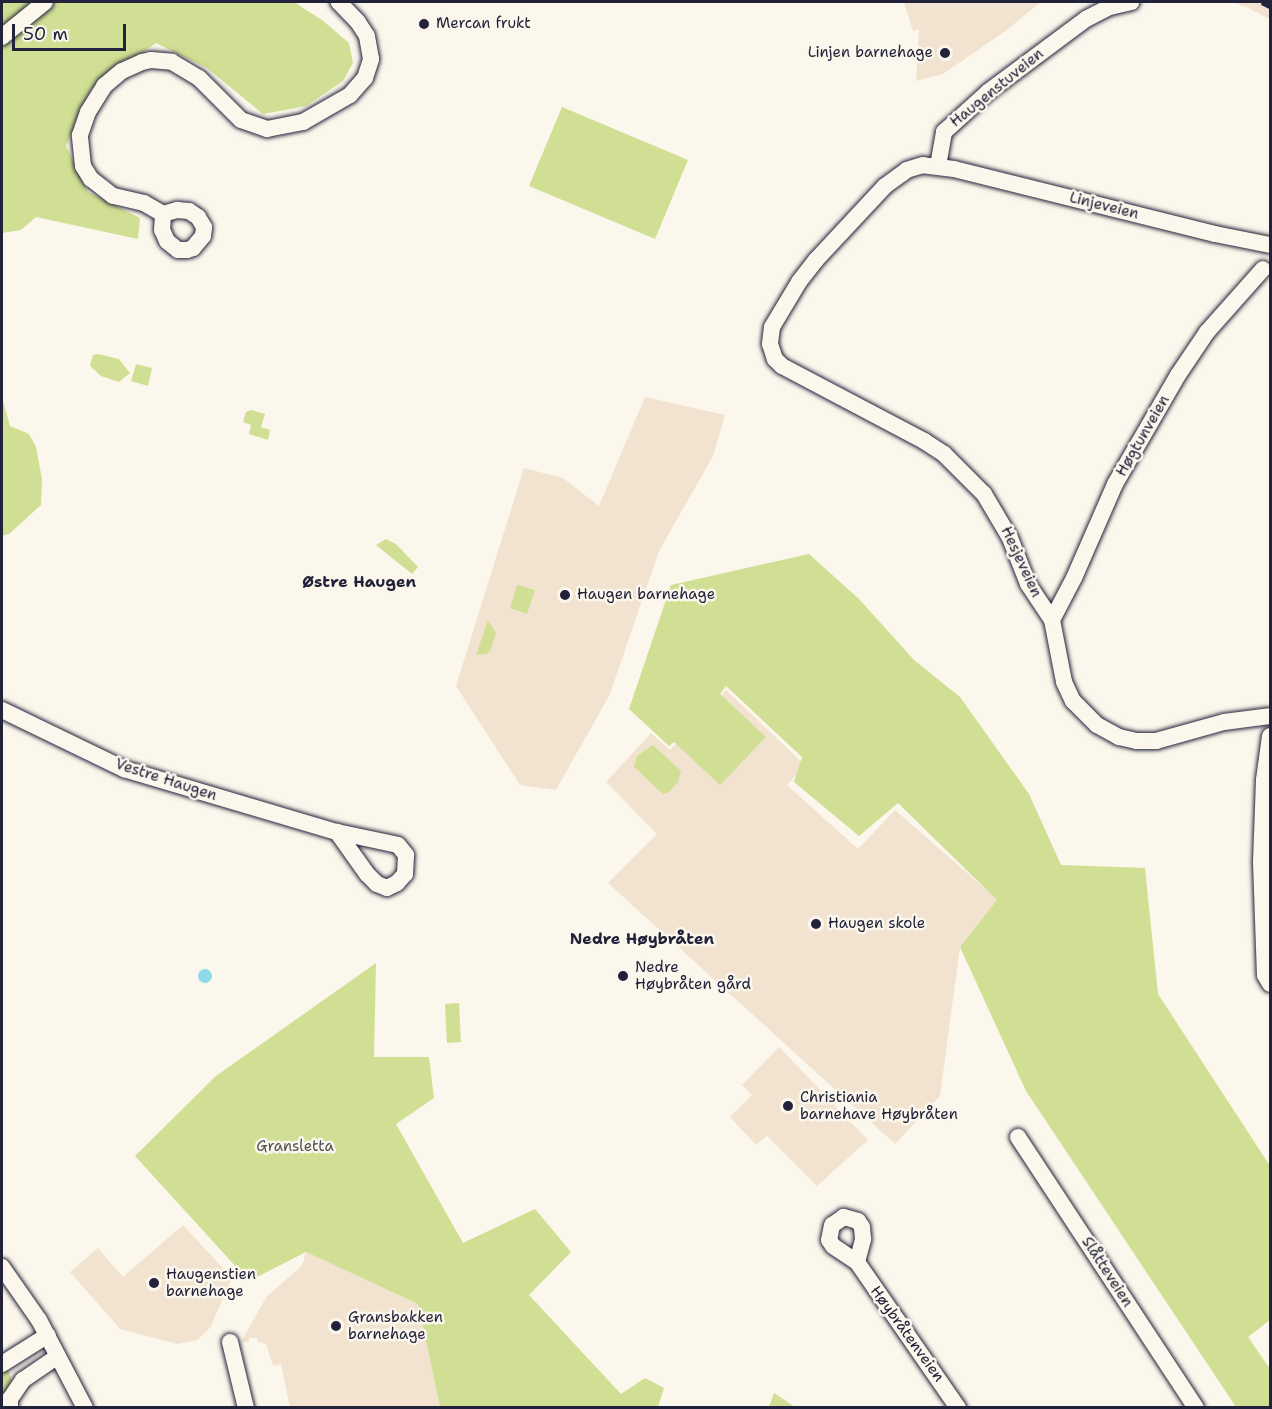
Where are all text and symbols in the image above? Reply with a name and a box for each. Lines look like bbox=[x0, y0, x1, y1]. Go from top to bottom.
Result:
scale bar bbox=[15, 12, 129, 50]
place label: Mercan frukt bbox=[436, 15, 531, 33]
marker: Mercan frukt bbox=[417, 17, 431, 31]
text: 50 m bbox=[23, 22, 68, 46]
place label: Linjen barnehage bbox=[808, 44, 933, 62]
street label: Haugenstuveien bbox=[947, 45, 1047, 131]
marker: Linjen barnehage bbox=[938, 46, 952, 60]
street label: Linjeveien bbox=[1068, 189, 1140, 223]
street label: Høgtunveien bbox=[1113, 392, 1173, 480]
street label: Hesjeveien bbox=[997, 524, 1045, 600]
district label: Østre Haugen bbox=[302, 572, 416, 592]
place label: Haugen barnehage bbox=[577, 586, 715, 604]
marker: Haugen barnehage bbox=[558, 588, 572, 602]
street label: Vestre Haugen bbox=[113, 755, 219, 805]
place label: Haugen skole bbox=[828, 915, 925, 933]
marker: Haugen skole bbox=[809, 917, 823, 931]
district label: Nedre Høybråten bbox=[570, 929, 714, 949]
place label: Nedre Høybråten gård bbox=[635, 958, 751, 993]
marker: Nedre Høybråten gård bbox=[616, 969, 630, 983]
place label: Christiania barnehave Høybråten bbox=[800, 1088, 958, 1123]
marker: Christiania barnehave Høybråten bbox=[781, 1099, 795, 1113]
park label: Gransletta bbox=[256, 1138, 334, 1156]
street label: Slåtteveien bbox=[1078, 1233, 1136, 1311]
place label: Haugenstien barnehage bbox=[166, 1265, 256, 1300]
marker: Haugenstien barnehage bbox=[147, 1276, 161, 1290]
street label: Høybråtenveien bbox=[866, 1283, 948, 1385]
place label: Gransbakken barnehage bbox=[348, 1308, 443, 1343]
marker: Gransbakken barnehage bbox=[329, 1319, 343, 1333]

